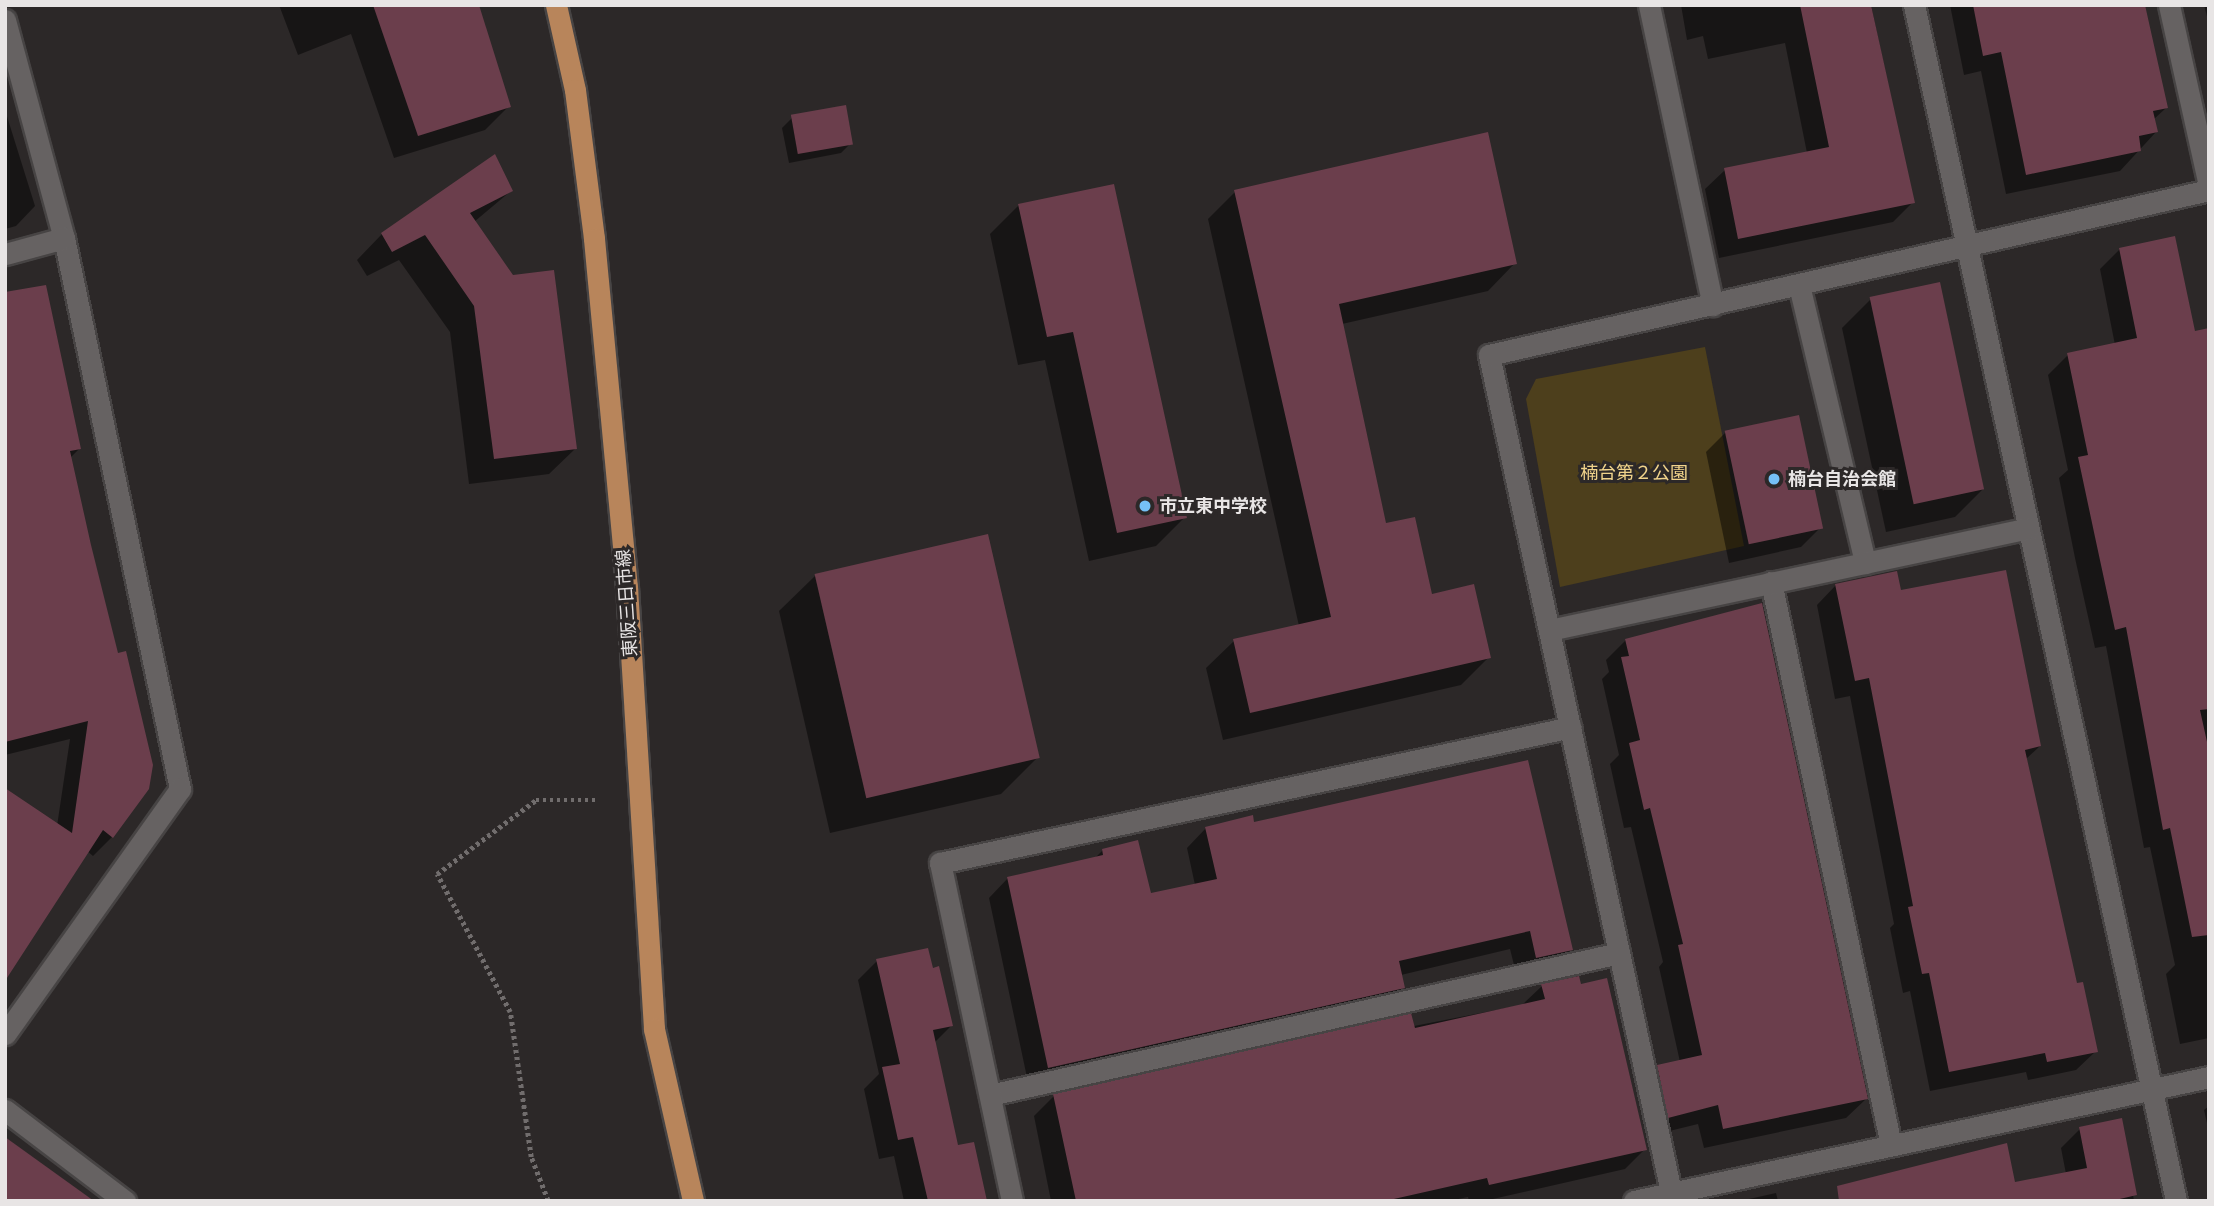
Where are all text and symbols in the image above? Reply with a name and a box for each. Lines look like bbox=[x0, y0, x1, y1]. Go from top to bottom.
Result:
park label: 楠台第２公園 bbox=[1580, 462, 1688, 484]
place label: 楠台自治会館 bbox=[1788, 468, 1896, 490]
marker: 楠台自治会館 bbox=[1766, 471, 1782, 487]
place label: 市立東中学校 bbox=[1159, 495, 1267, 517]
marker: 市立東中学校 bbox=[1137, 498, 1153, 514]
street label: 東阪三日市線 bbox=[612, 548, 642, 658]

